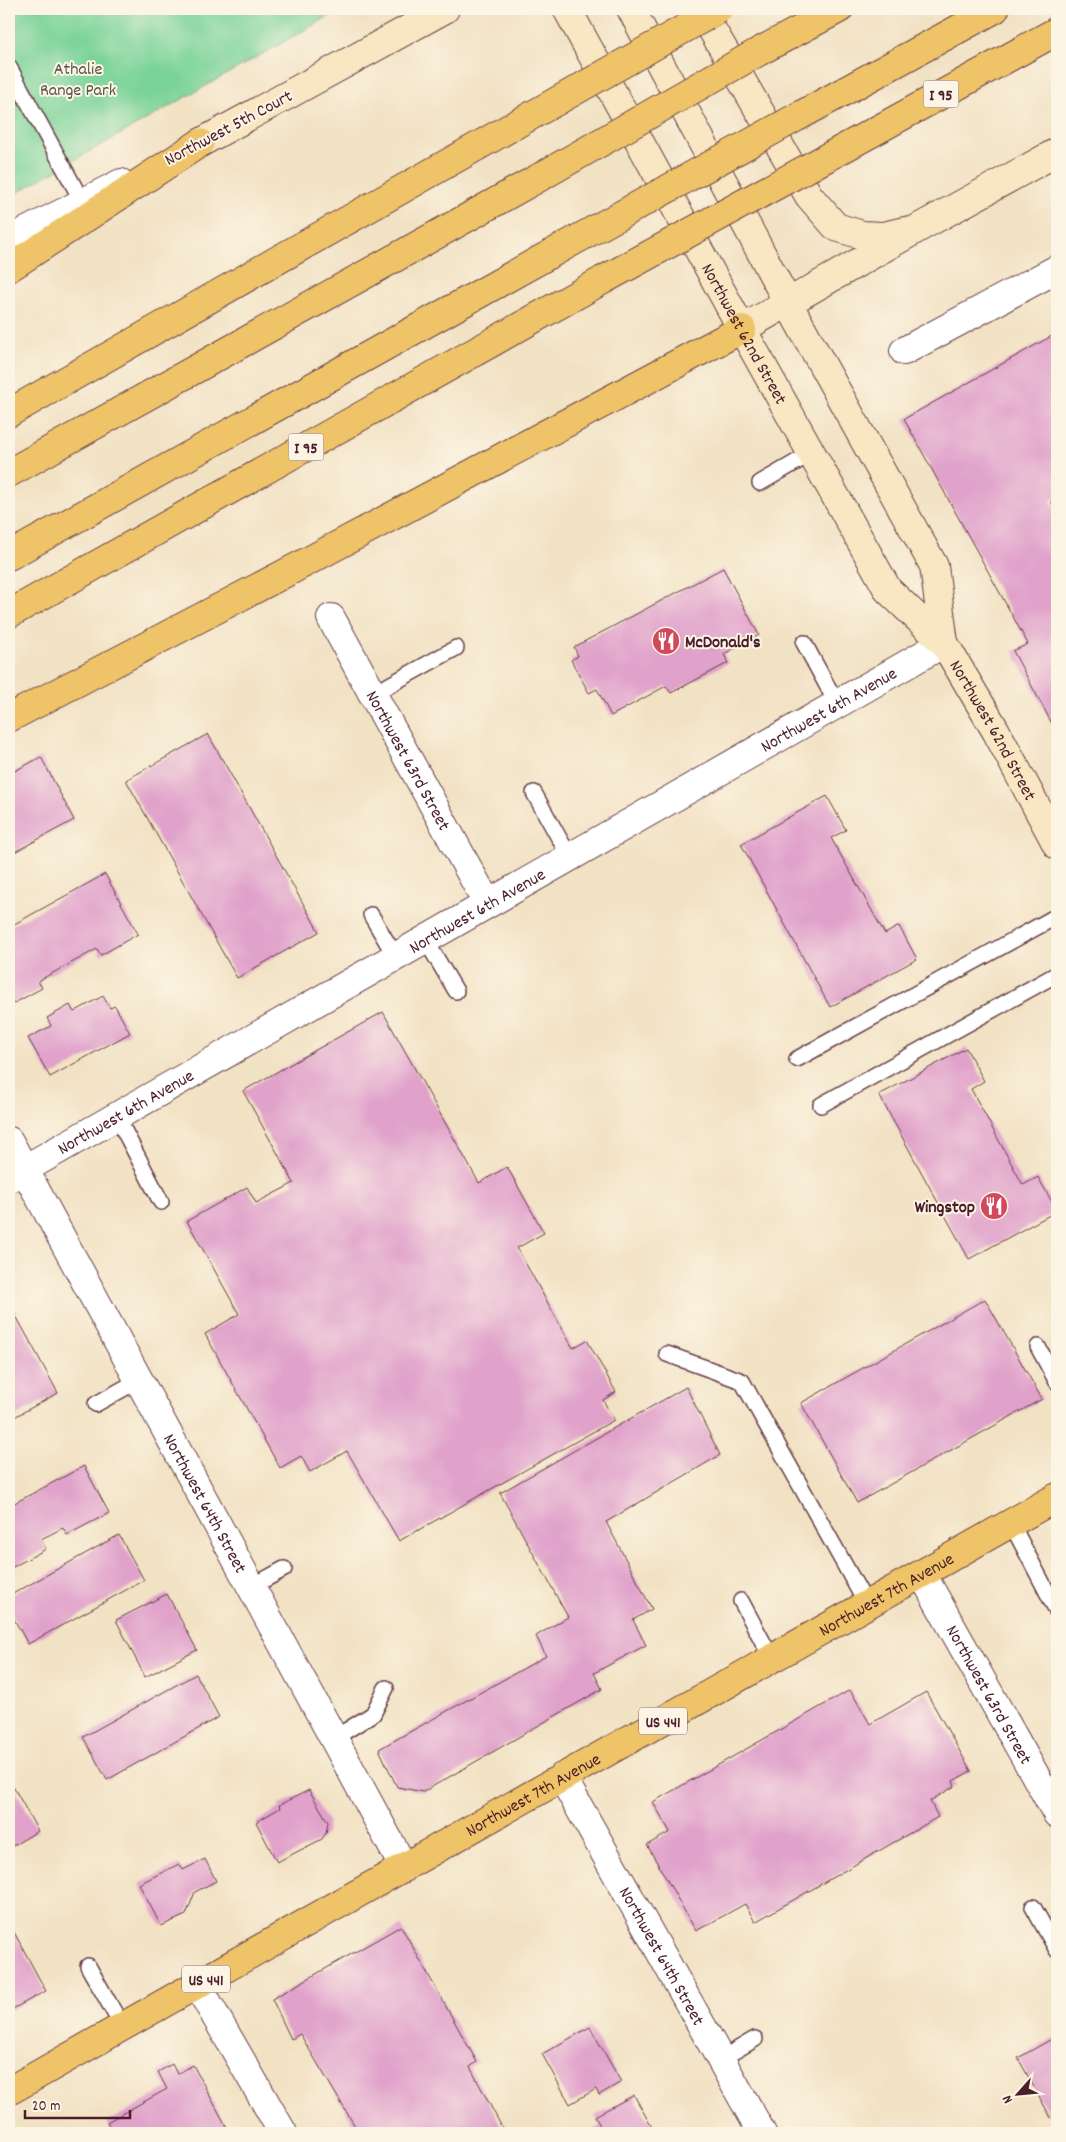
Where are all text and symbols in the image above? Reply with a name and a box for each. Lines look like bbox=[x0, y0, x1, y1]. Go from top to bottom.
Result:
park label: Athalie Range Park bbox=[40, 58, 116, 104]
road number: I 95 bbox=[924, 80, 958, 108]
street label: Northwest 5th Court bbox=[161, 85, 298, 173]
street label: Northwest 62nd Street bbox=[694, 260, 792, 410]
road number: I 95 bbox=[288, 434, 324, 461]
restaurant icon: McDonald's bbox=[651, 626, 681, 656]
place label: McDonald's bbox=[685, 631, 761, 656]
street label: Northwest 62nd Street bbox=[942, 656, 1041, 806]
street label: Northwest 6th Avenue bbox=[757, 662, 902, 760]
street label: Northwest 63rd Street bbox=[358, 687, 455, 836]
street label: Northwest 6th Avenue bbox=[405, 863, 551, 961]
street label: Northwest 6th Avenue bbox=[54, 1065, 199, 1163]
restaurant icon: Wingstop bbox=[979, 1191, 1009, 1221]
place label: Wingstop bbox=[915, 1196, 975, 1221]
street label: Northwest 64th Street bbox=[155, 1430, 252, 1579]
street label: Northwest 7th Avenue bbox=[815, 1548, 959, 1644]
street label: Northwest 63rd Street bbox=[938, 1621, 1037, 1770]
road number: US 441 bbox=[639, 1708, 687, 1734]
street label: Northwest 7th Avenue bbox=[462, 1748, 606, 1845]
street label: Northwest 64th Street bbox=[611, 1883, 709, 2031]
road number: US 441 bbox=[182, 1966, 230, 1992]
north arrow bbox=[994, 2070, 1044, 2120]
scale bar bbox=[25, 2087, 130, 2119]
text: N bbox=[998, 2091, 1019, 2107]
text: 20 m bbox=[32, 2096, 60, 2118]

